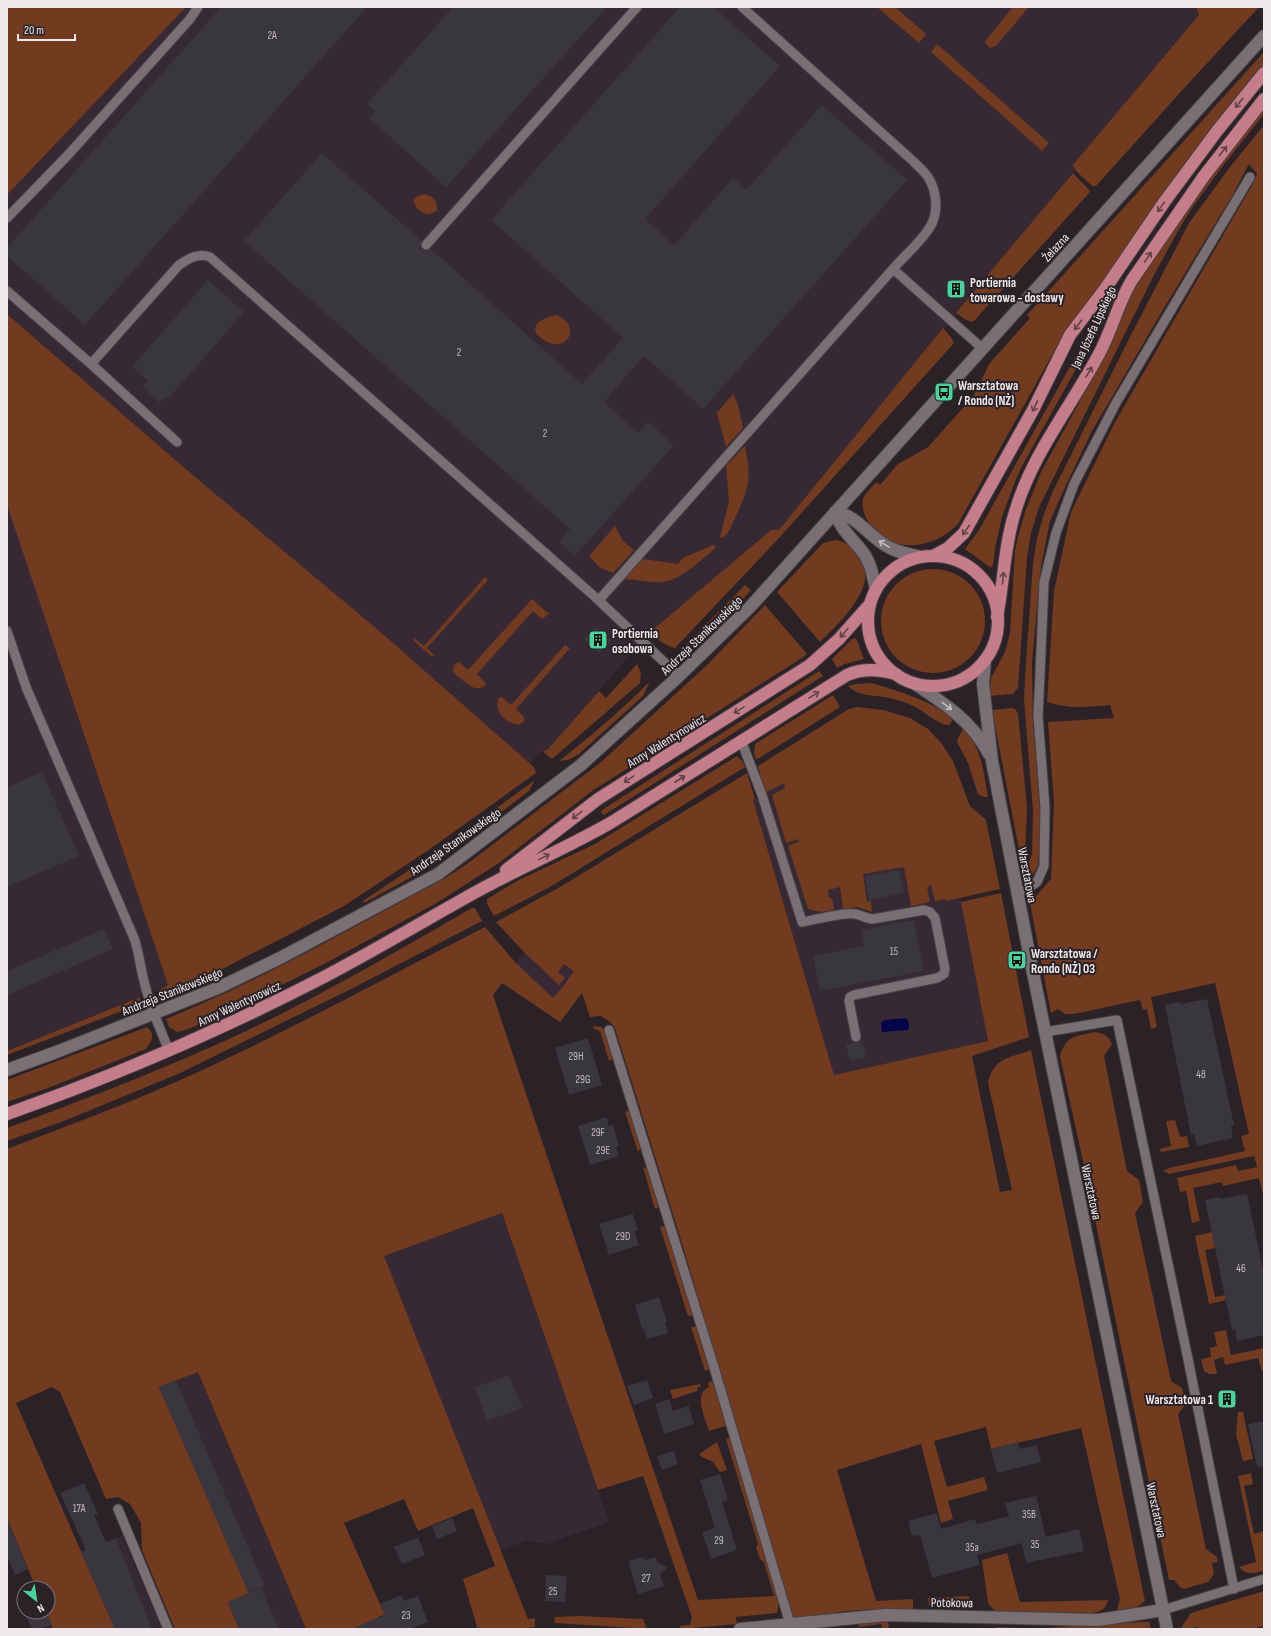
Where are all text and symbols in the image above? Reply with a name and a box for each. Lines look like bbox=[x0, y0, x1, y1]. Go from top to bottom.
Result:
scale bar bbox=[18, 16, 75, 42]
text: 20 m bbox=[24, 23, 44, 38]
house number: 2A bbox=[267, 29, 277, 42]
one-way arrow bbox=[1234, 97, 1243, 108]
one-way arrow bbox=[1218, 145, 1227, 156]
one-way arrow bbox=[1157, 201, 1165, 212]
street label: Żelazna bbox=[1038, 229, 1073, 265]
one-way arrow bbox=[1144, 251, 1152, 263]
place label: Portiernia towarowa - dostawy bbox=[970, 275, 1064, 306]
building icon: Portiernia towarowa - dostawy bbox=[945, 278, 967, 300]
street label: Jana Józefa Lipskiego bbox=[1067, 284, 1120, 372]
one-way arrow bbox=[1074, 319, 1082, 330]
house number: 2 bbox=[457, 346, 462, 359]
one-way arrow bbox=[1085, 366, 1093, 378]
place label: Warsztatowa / Rondo (NŻ) bbox=[958, 378, 1018, 409]
bus stop icon: Warsztatowa / Rondo (NŻ) bbox=[933, 381, 955, 403]
one-way arrow bbox=[1031, 400, 1038, 412]
house number: 2 bbox=[543, 427, 548, 440]
one-way arrow bbox=[962, 524, 970, 535]
one-way arrow bbox=[878, 540, 890, 548]
one-way arrow bbox=[999, 572, 1006, 585]
street label: Andrzeja Stanikowskiego bbox=[657, 593, 746, 679]
place label: Portiernia osobowa bbox=[612, 626, 658, 657]
one-way arrow bbox=[839, 628, 848, 639]
building icon: Portiernia osobowa bbox=[587, 629, 609, 651]
one-way arrow bbox=[808, 691, 819, 699]
one-way arrow bbox=[942, 702, 953, 711]
one-way arrow bbox=[734, 706, 745, 714]
street label: Anny Walentynowicz bbox=[623, 710, 709, 772]
one-way arrow bbox=[624, 775, 635, 783]
one-way arrow bbox=[674, 775, 685, 783]
street label: Andrzeja Stanikowskiego bbox=[406, 804, 504, 880]
one-way arrow bbox=[572, 810, 583, 819]
street label: Warsztatowa bbox=[1014, 846, 1040, 904]
one-way arrow bbox=[538, 853, 550, 860]
house number: 15 bbox=[890, 945, 898, 958]
place label: Warsztatowa / Rondo (NŻ) 03 bbox=[1031, 946, 1098, 977]
bus stop icon: Warsztatowa / Rondo (NŻ) 03 bbox=[1006, 949, 1028, 971]
street label: Andrzeja Stanikowskiego bbox=[119, 964, 225, 1020]
street label: Anny Walentynowicz bbox=[194, 978, 284, 1031]
house number: 29H bbox=[569, 1050, 584, 1063]
house number: 48 bbox=[1196, 1068, 1206, 1081]
house number: 29G bbox=[576, 1073, 590, 1086]
house number: 29F bbox=[591, 1126, 605, 1139]
house number: 29E bbox=[596, 1144, 610, 1157]
street label: Warsztatowa bbox=[1077, 1163, 1105, 1221]
house number: 29D bbox=[616, 1230, 630, 1243]
house number: 46 bbox=[1236, 1262, 1246, 1275]
building icon: Warsztatowa 1 bbox=[1216, 1388, 1238, 1410]
place label: Warsztatowa 1 bbox=[1146, 1392, 1213, 1408]
street label: Warsztatowa bbox=[1142, 1481, 1170, 1539]
house number: 17A bbox=[73, 1502, 86, 1515]
house number: 35B bbox=[1022, 1508, 1036, 1521]
house number: 29 bbox=[714, 1534, 724, 1547]
house number: 35 bbox=[1030, 1538, 1040, 1551]
house number: 35a bbox=[965, 1541, 979, 1554]
house number: 27 bbox=[642, 1572, 651, 1585]
north arrow bbox=[16, 1580, 56, 1620]
house number: 25 bbox=[549, 1585, 557, 1598]
street label: Potokowa bbox=[931, 1595, 973, 1611]
text: N bbox=[35, 1601, 47, 1615]
house number: 23 bbox=[401, 1609, 411, 1622]

